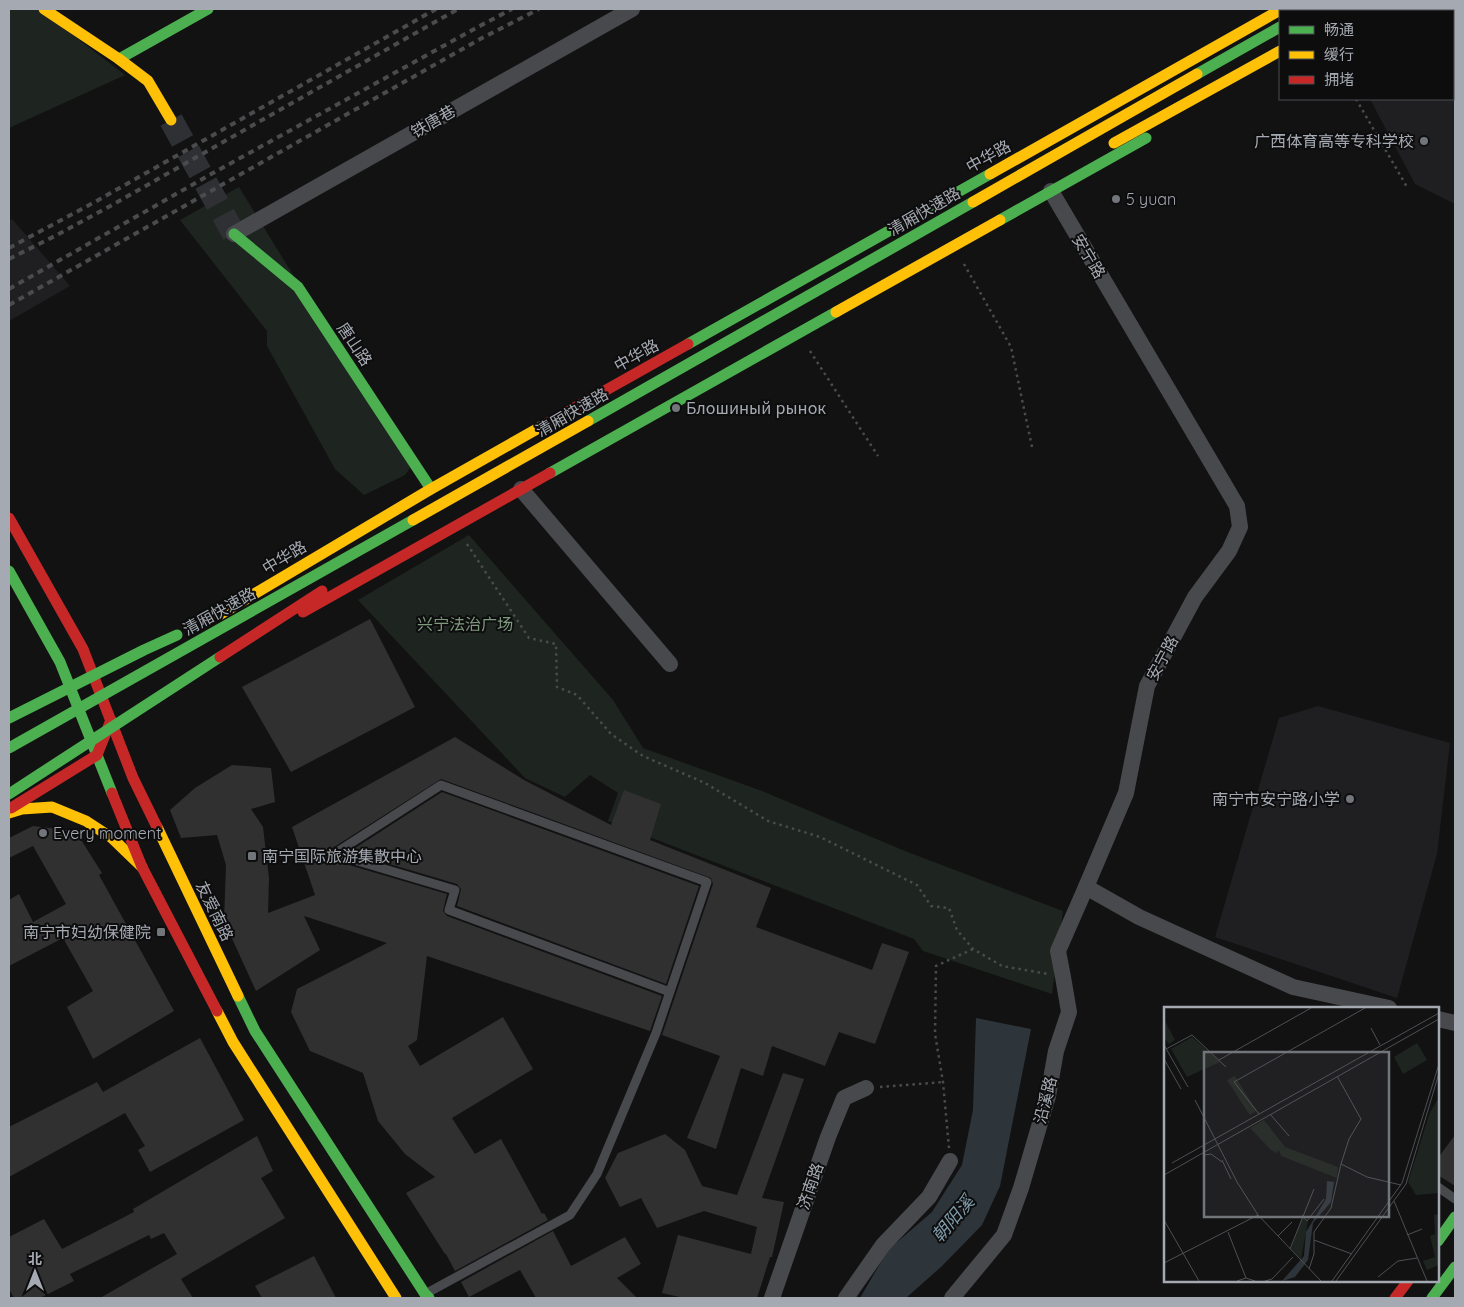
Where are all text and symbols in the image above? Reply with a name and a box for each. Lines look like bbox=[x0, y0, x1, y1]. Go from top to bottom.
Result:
legend bbox=[1279, 10, 1454, 100]
text: 畅通 bbox=[1324, 20, 1354, 39]
text: 缓行 bbox=[1324, 45, 1354, 64]
text: 拥堵 bbox=[1324, 70, 1354, 89]
street label: 铁唐巷 bbox=[407, 100, 459, 142]
place label: 广西体育高等专科学校 bbox=[1254, 131, 1414, 151]
marker: 广西体育高等专科学校 bbox=[1418, 135, 1430, 147]
street label: 中华路 bbox=[962, 136, 1014, 176]
street label: 清厢快速路 bbox=[884, 182, 964, 240]
place label: 5 yuan bbox=[1126, 189, 1176, 209]
marker: 5 yuan bbox=[1110, 193, 1122, 205]
street label: 安宁路 bbox=[1068, 230, 1110, 282]
street label: 唐山路 bbox=[333, 319, 377, 369]
street label: 中华路 bbox=[610, 335, 662, 375]
street label: 清厢快速路 bbox=[532, 383, 612, 441]
place label: Блошиный рынок bbox=[686, 398, 826, 418]
marker: Блошиный рынок bbox=[670, 402, 682, 414]
street label: 中华路 bbox=[258, 536, 310, 578]
street label: 清厢快速路 bbox=[179, 583, 259, 639]
park label: 兴宁法治广场 bbox=[417, 614, 513, 634]
street label: 安宁路 bbox=[1142, 632, 1182, 684]
place label: 南宁市安宁路小学 bbox=[1212, 789, 1340, 809]
marker: 南宁市安宁路小学 bbox=[1344, 793, 1356, 805]
place label: Every moment bbox=[53, 823, 161, 843]
marker: Every moment bbox=[37, 827, 49, 839]
place label: 南宁国际旅游集散中心 bbox=[262, 846, 422, 866]
marker: 南宁国际旅游集散中心 bbox=[246, 850, 258, 862]
street label: 友爱南路 bbox=[192, 878, 238, 944]
place label: 南宁市妇幼保健院 bbox=[23, 922, 151, 942]
marker: 南宁市妇幼保健院 bbox=[155, 926, 167, 938]
inset map bbox=[1164, 1007, 1439, 1282]
street label: 沿溪路 bbox=[1029, 1074, 1061, 1126]
street label: 济南路 bbox=[793, 1160, 827, 1212]
water label: 朝阳溪 bbox=[926, 1189, 980, 1247]
north arrow bbox=[10, 1247, 60, 1297]
text: 北 bbox=[28, 1250, 42, 1268]

